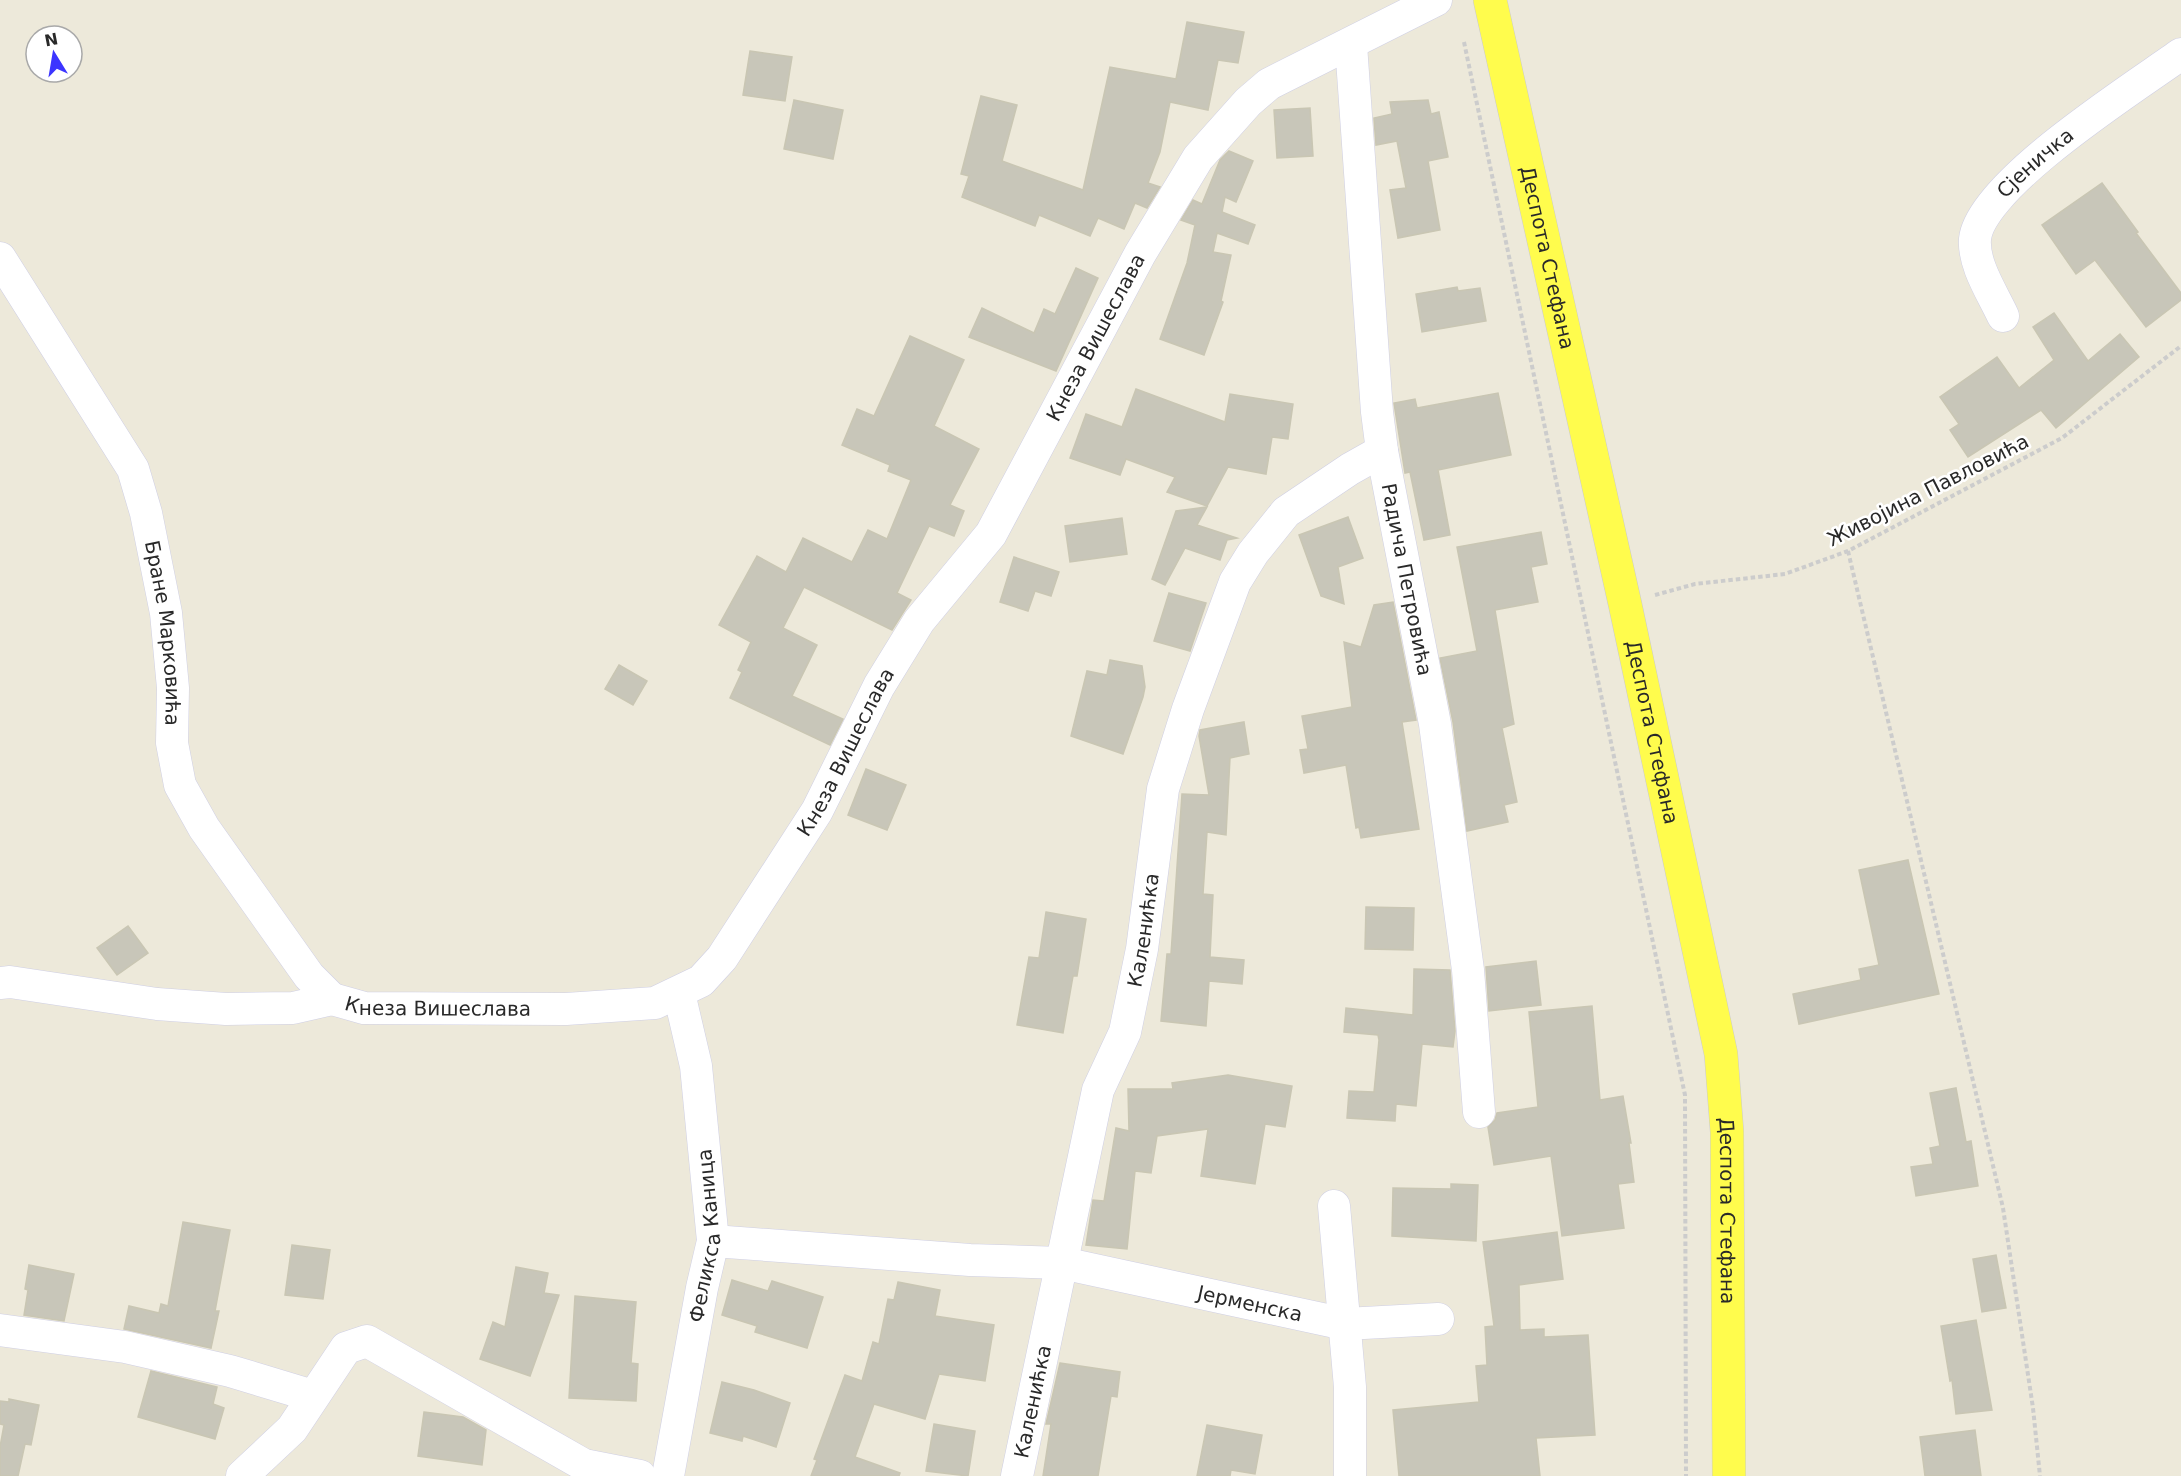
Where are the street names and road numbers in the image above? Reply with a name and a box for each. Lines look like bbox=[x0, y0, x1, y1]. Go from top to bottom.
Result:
street label: Сјеничка bbox=[1992, 123, 2078, 203]
street label: Деспота Стефана bbox=[1515, 164, 1580, 352]
street label: Кнеза Вишеслава bbox=[1041, 250, 1150, 425]
street label: Живојина Павловића bbox=[1823, 429, 2033, 551]
street label: Радича Петровића bbox=[1376, 481, 1437, 678]
street label: Бране Марковића bbox=[140, 538, 185, 726]
street label: Деспота Стефана bbox=[1621, 638, 1684, 826]
street label: Кнеза Вишеслава bbox=[792, 663, 899, 841]
street label: Каленићка bbox=[1122, 872, 1164, 989]
street label: Кнеза Вишеслава bbox=[342, 991, 531, 1021]
street label: Деспота Стефана bbox=[1714, 1116, 1740, 1304]
street label: Феликса Каница bbox=[684, 1148, 725, 1324]
street label: Јерменска bbox=[1193, 1280, 1305, 1326]
street label: Каленићка bbox=[1009, 1343, 1056, 1460]

